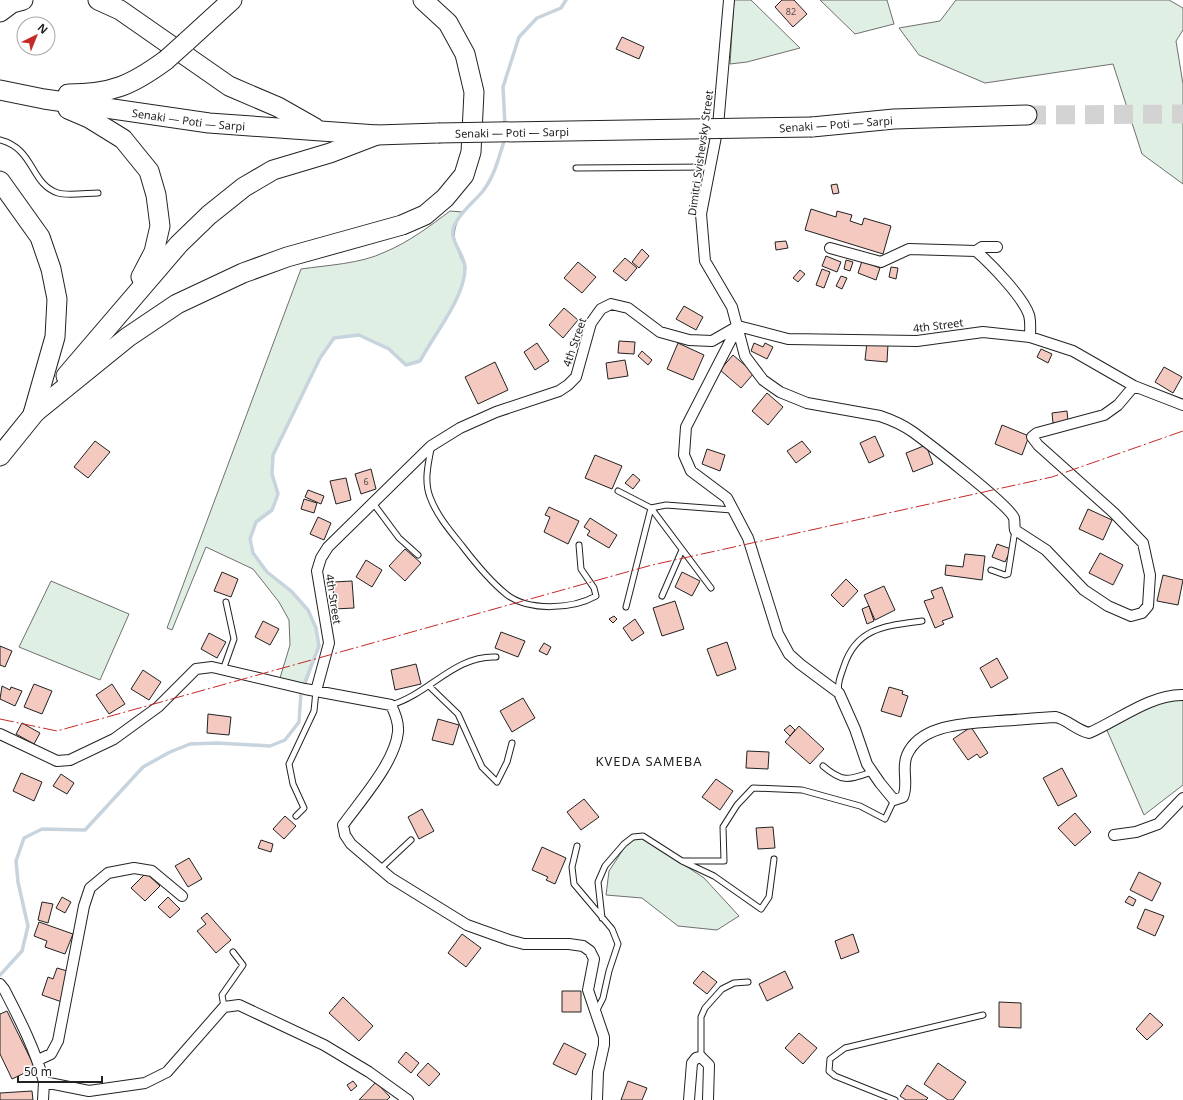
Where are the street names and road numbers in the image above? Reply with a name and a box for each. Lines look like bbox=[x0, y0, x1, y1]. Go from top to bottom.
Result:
street label: Dimitri Svishevsky Street bbox=[684, 89, 716, 217]
street label: Senaki — Poti — Sarpi bbox=[131, 104, 246, 133]
street label: Senaki — Poti — Sarpi bbox=[779, 113, 893, 135]
street label: Senaki — Poti — Sarpi bbox=[455, 123, 569, 140]
street label: 4th Street bbox=[912, 314, 964, 336]
street label: 4th Street bbox=[559, 316, 589, 368]
street label: 4th Street bbox=[323, 573, 345, 625]

